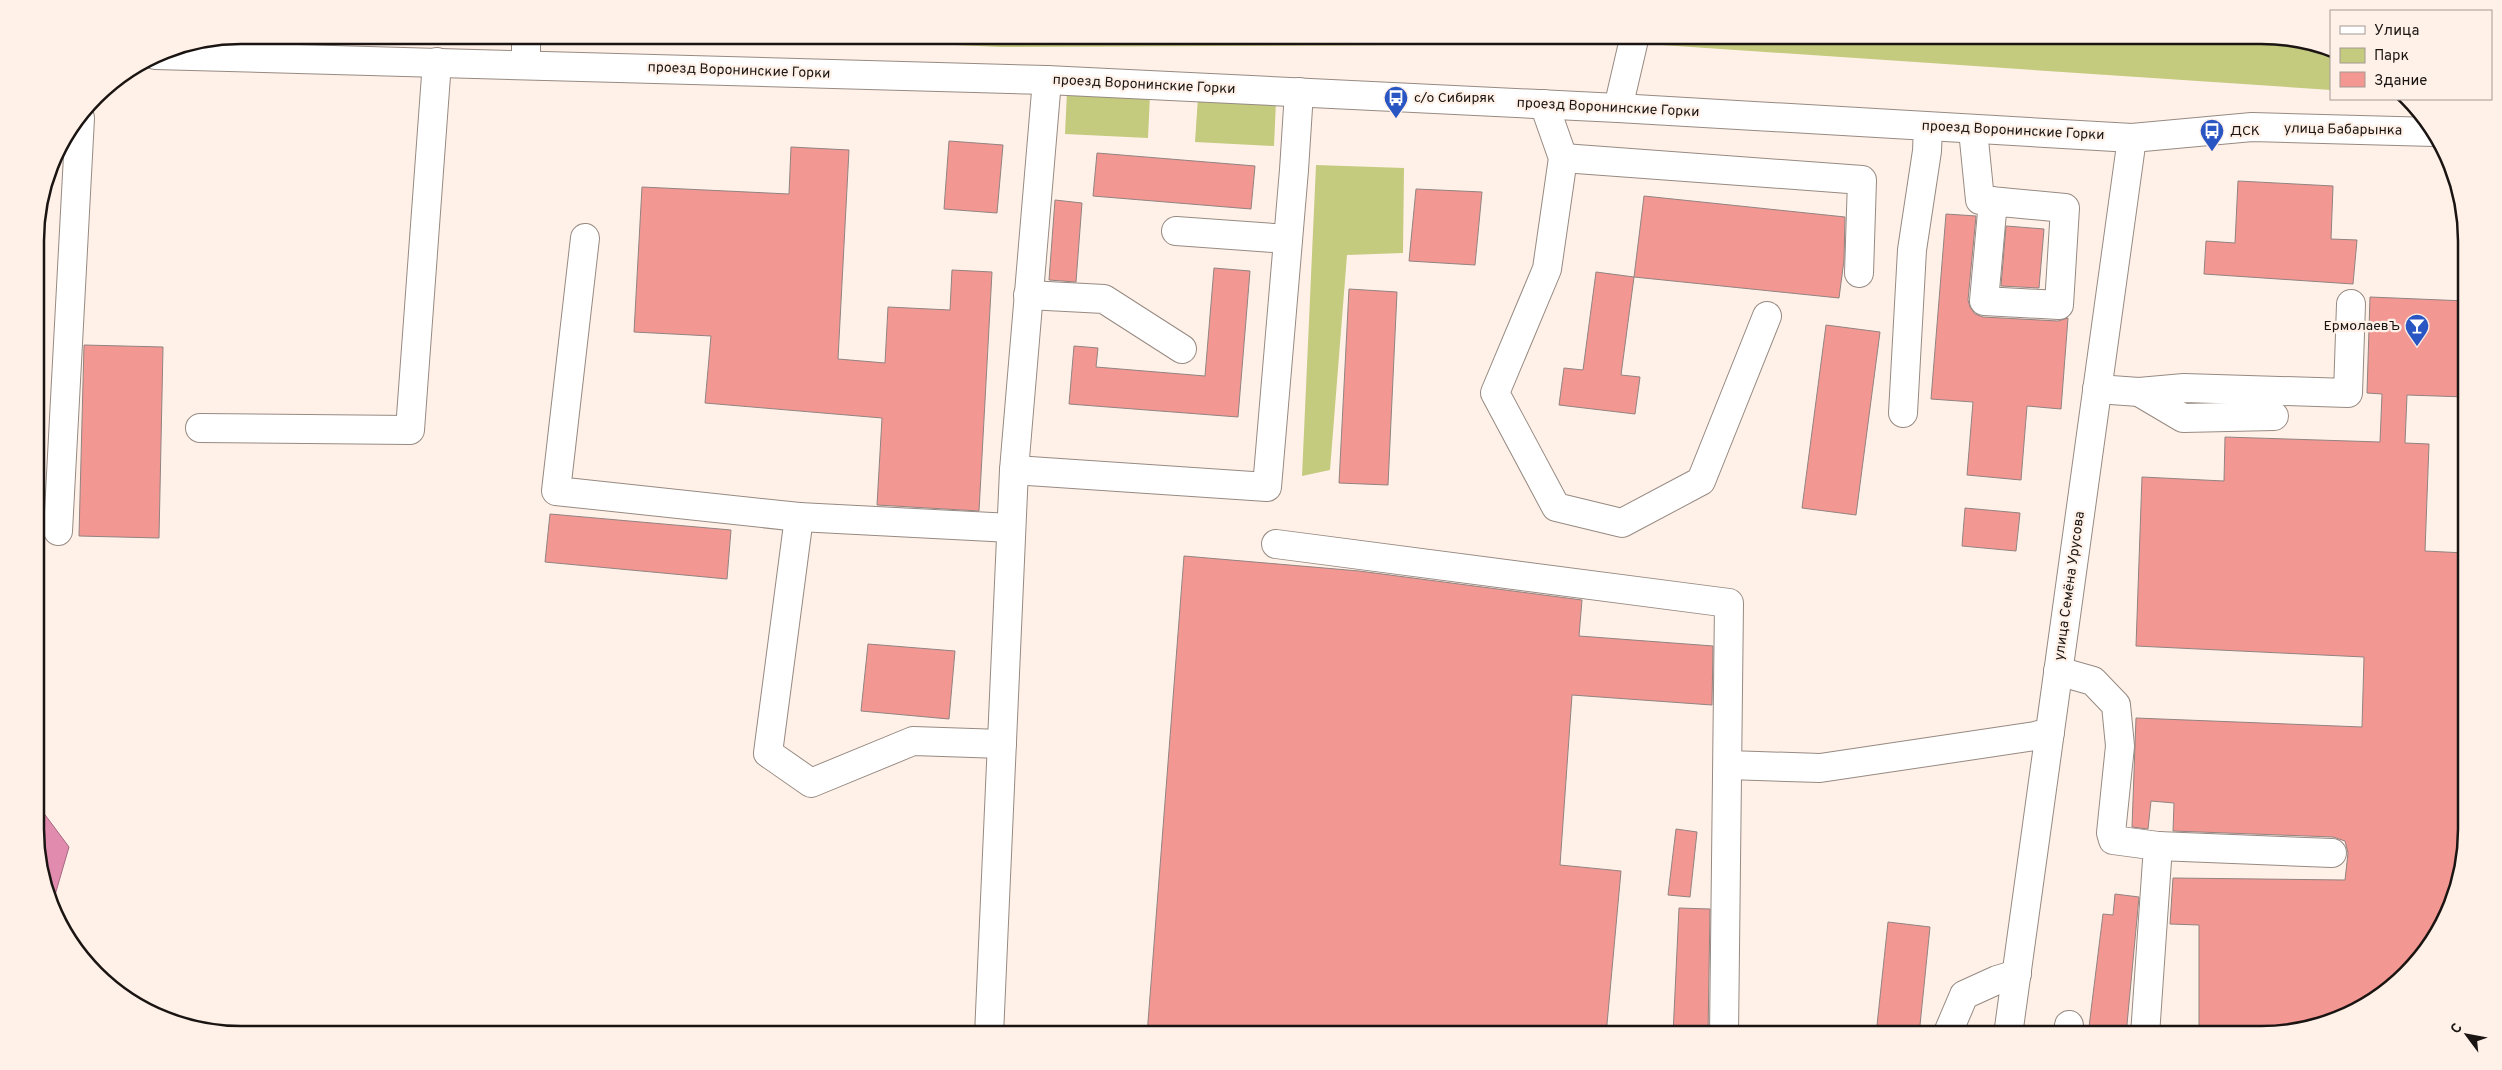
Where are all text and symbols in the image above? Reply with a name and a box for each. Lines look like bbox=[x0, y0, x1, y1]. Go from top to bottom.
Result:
legend bbox=[2330, 10, 2492, 100]
text: Улица bbox=[2374, 22, 2419, 41]
text: Парк bbox=[2374, 47, 2409, 66]
street label: проезд Воронинские Горки bbox=[647, 59, 831, 83]
street label: проезд Воронинские Горки bbox=[1052, 72, 1236, 98]
text: Здание bbox=[2374, 72, 2427, 91]
bus stop icon: с/о Сибиряк bbox=[1383, 85, 1409, 119]
place label: с/о Сибиряк bbox=[1414, 90, 1495, 107]
street label: проезд Воронинские Горки bbox=[1516, 95, 1700, 121]
street label: проезд Воронинские Горки bbox=[1921, 118, 2105, 144]
bus stop icon: ДСК bbox=[2199, 118, 2225, 152]
street label: улица Бабарынка bbox=[2284, 120, 2402, 140]
place label: ДСК bbox=[2230, 123, 2260, 140]
bar icon: ЕрмолаевЪ bbox=[2404, 313, 2430, 347]
place label: ЕрмолаевЪ bbox=[2323, 318, 2400, 335]
street label: улица Семёна Урусова bbox=[2051, 510, 2089, 662]
north arrow bbox=[2442, 1010, 2492, 1060]
text: С bbox=[2448, 1021, 2467, 1037]

